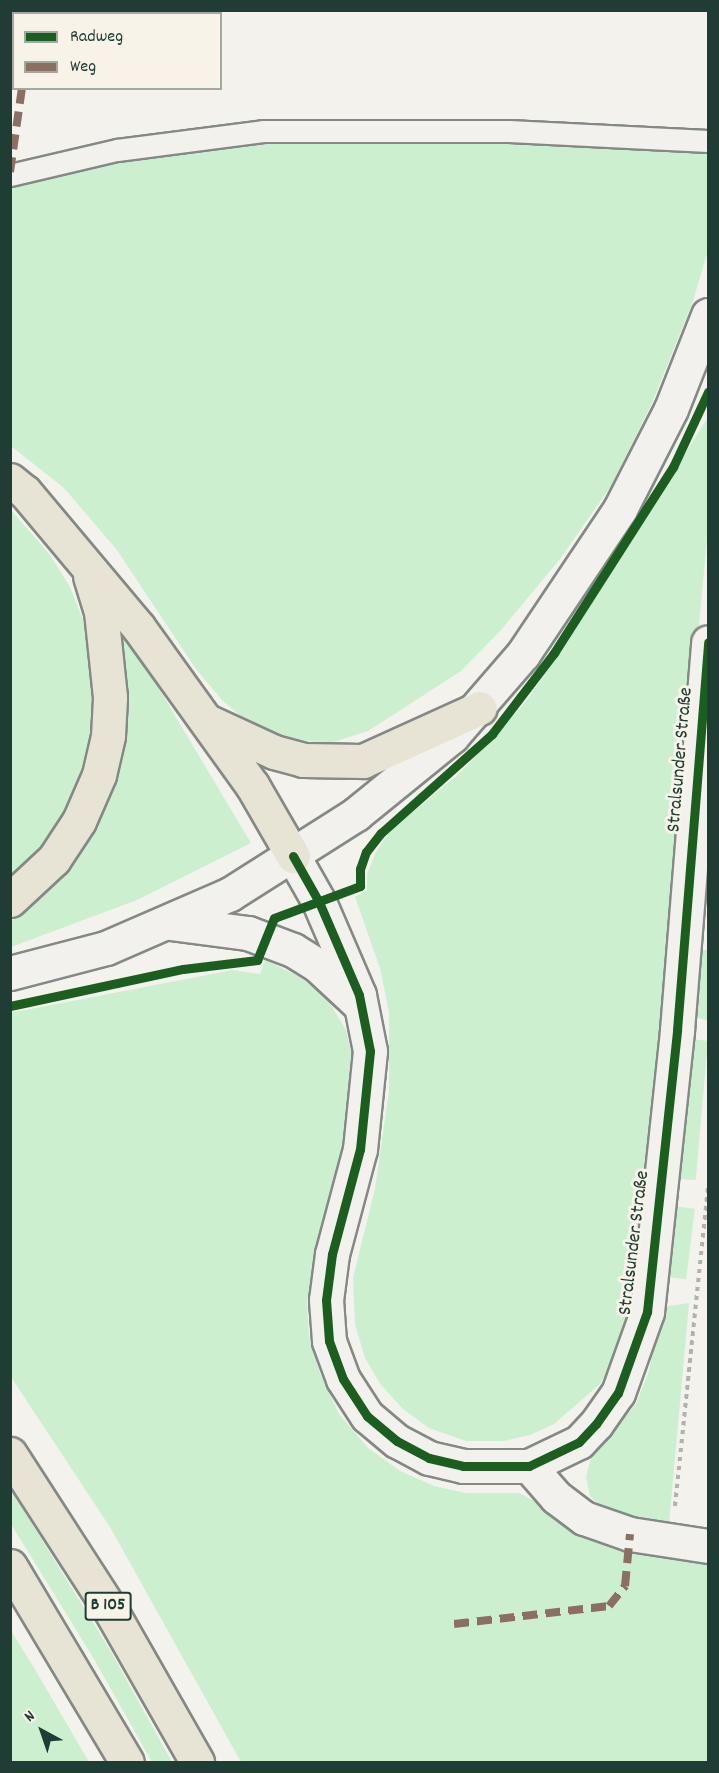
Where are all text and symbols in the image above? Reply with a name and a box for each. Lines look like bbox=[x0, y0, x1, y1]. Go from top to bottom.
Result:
legend bbox=[12, 12, 222, 90]
text: Radweg bbox=[70, 25, 123, 50]
text: Weg bbox=[70, 55, 96, 80]
street label: Stralsunder Straße bbox=[663, 686, 699, 834]
street label: Stralsunder Straße bbox=[614, 1169, 656, 1317]
road number: B 105 bbox=[84, 1591, 132, 1621]
north arrow bbox=[12, 1701, 72, 1761]
text: N bbox=[20, 1705, 41, 1728]

